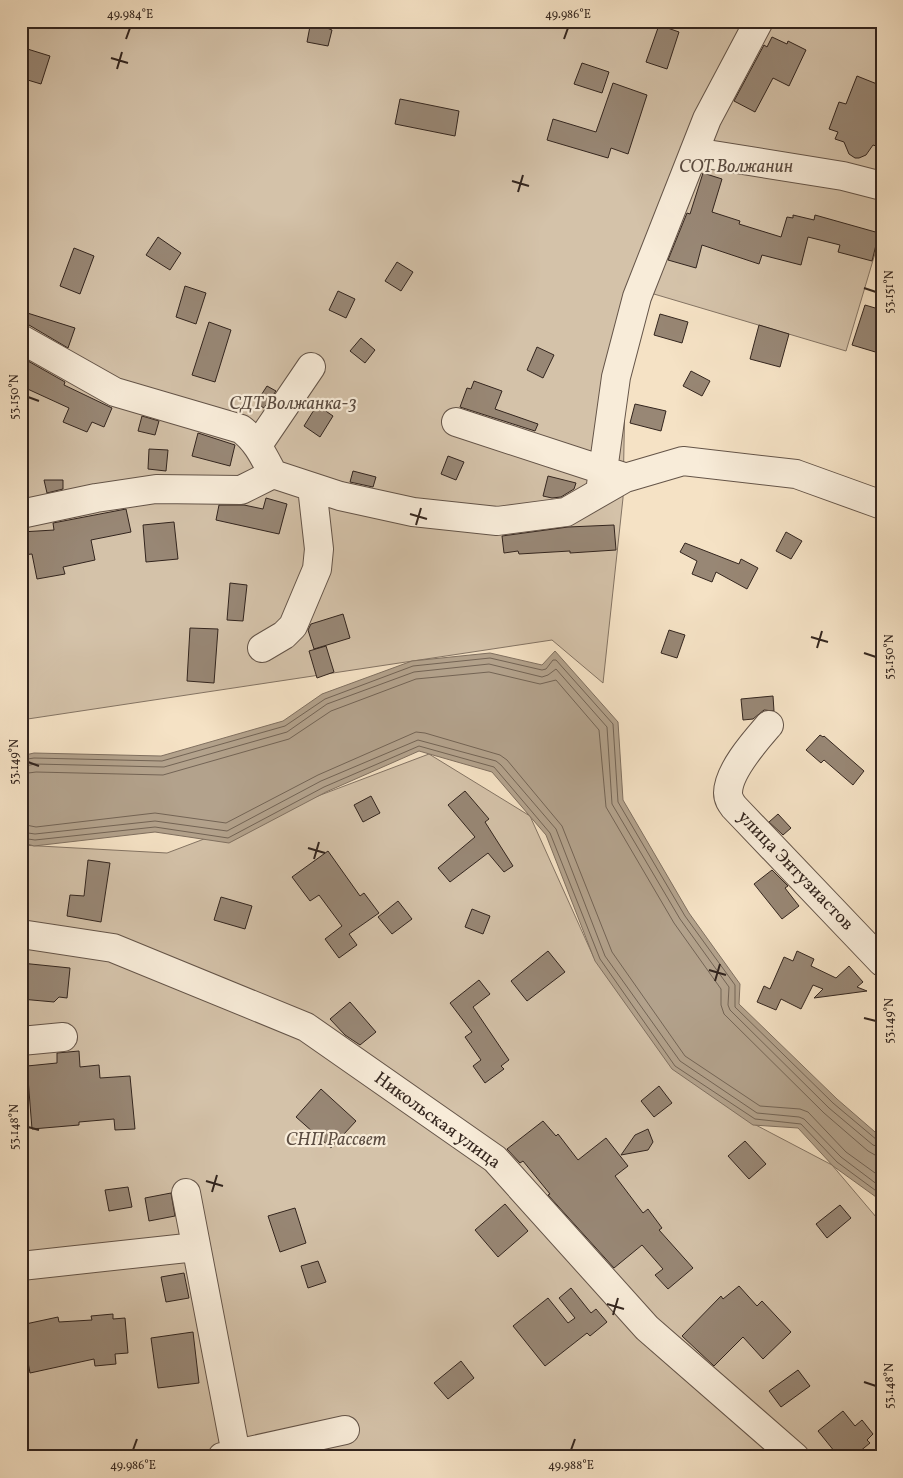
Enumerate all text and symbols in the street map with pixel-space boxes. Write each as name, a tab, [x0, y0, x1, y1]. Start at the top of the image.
text: 49.984°E	[107, 7, 153, 23]
text: 49.986°E	[545, 7, 591, 23]
park label: СОТ Волжанин	[679, 155, 793, 180]
text: 53.151°N	[882, 270, 898, 314]
text: 53.150°N	[7, 374, 23, 420]
park label: СДТ Волжанка-3	[229, 392, 357, 417]
text: 53.150°N	[882, 634, 898, 680]
text: 53.149°N	[7, 739, 23, 785]
street label: улица Энтузиастов	[731, 806, 859, 936]
text: 53.149°N	[882, 998, 898, 1044]
street label: Никольская улица	[369, 1066, 506, 1176]
text: 53.148°N	[7, 1104, 23, 1150]
park label: СНП Рассвет	[286, 1128, 386, 1153]
text: 53.148°N	[882, 1363, 898, 1409]
text: 49.986°E	[110, 1458, 156, 1474]
text: 49.988°E	[548, 1458, 594, 1474]

